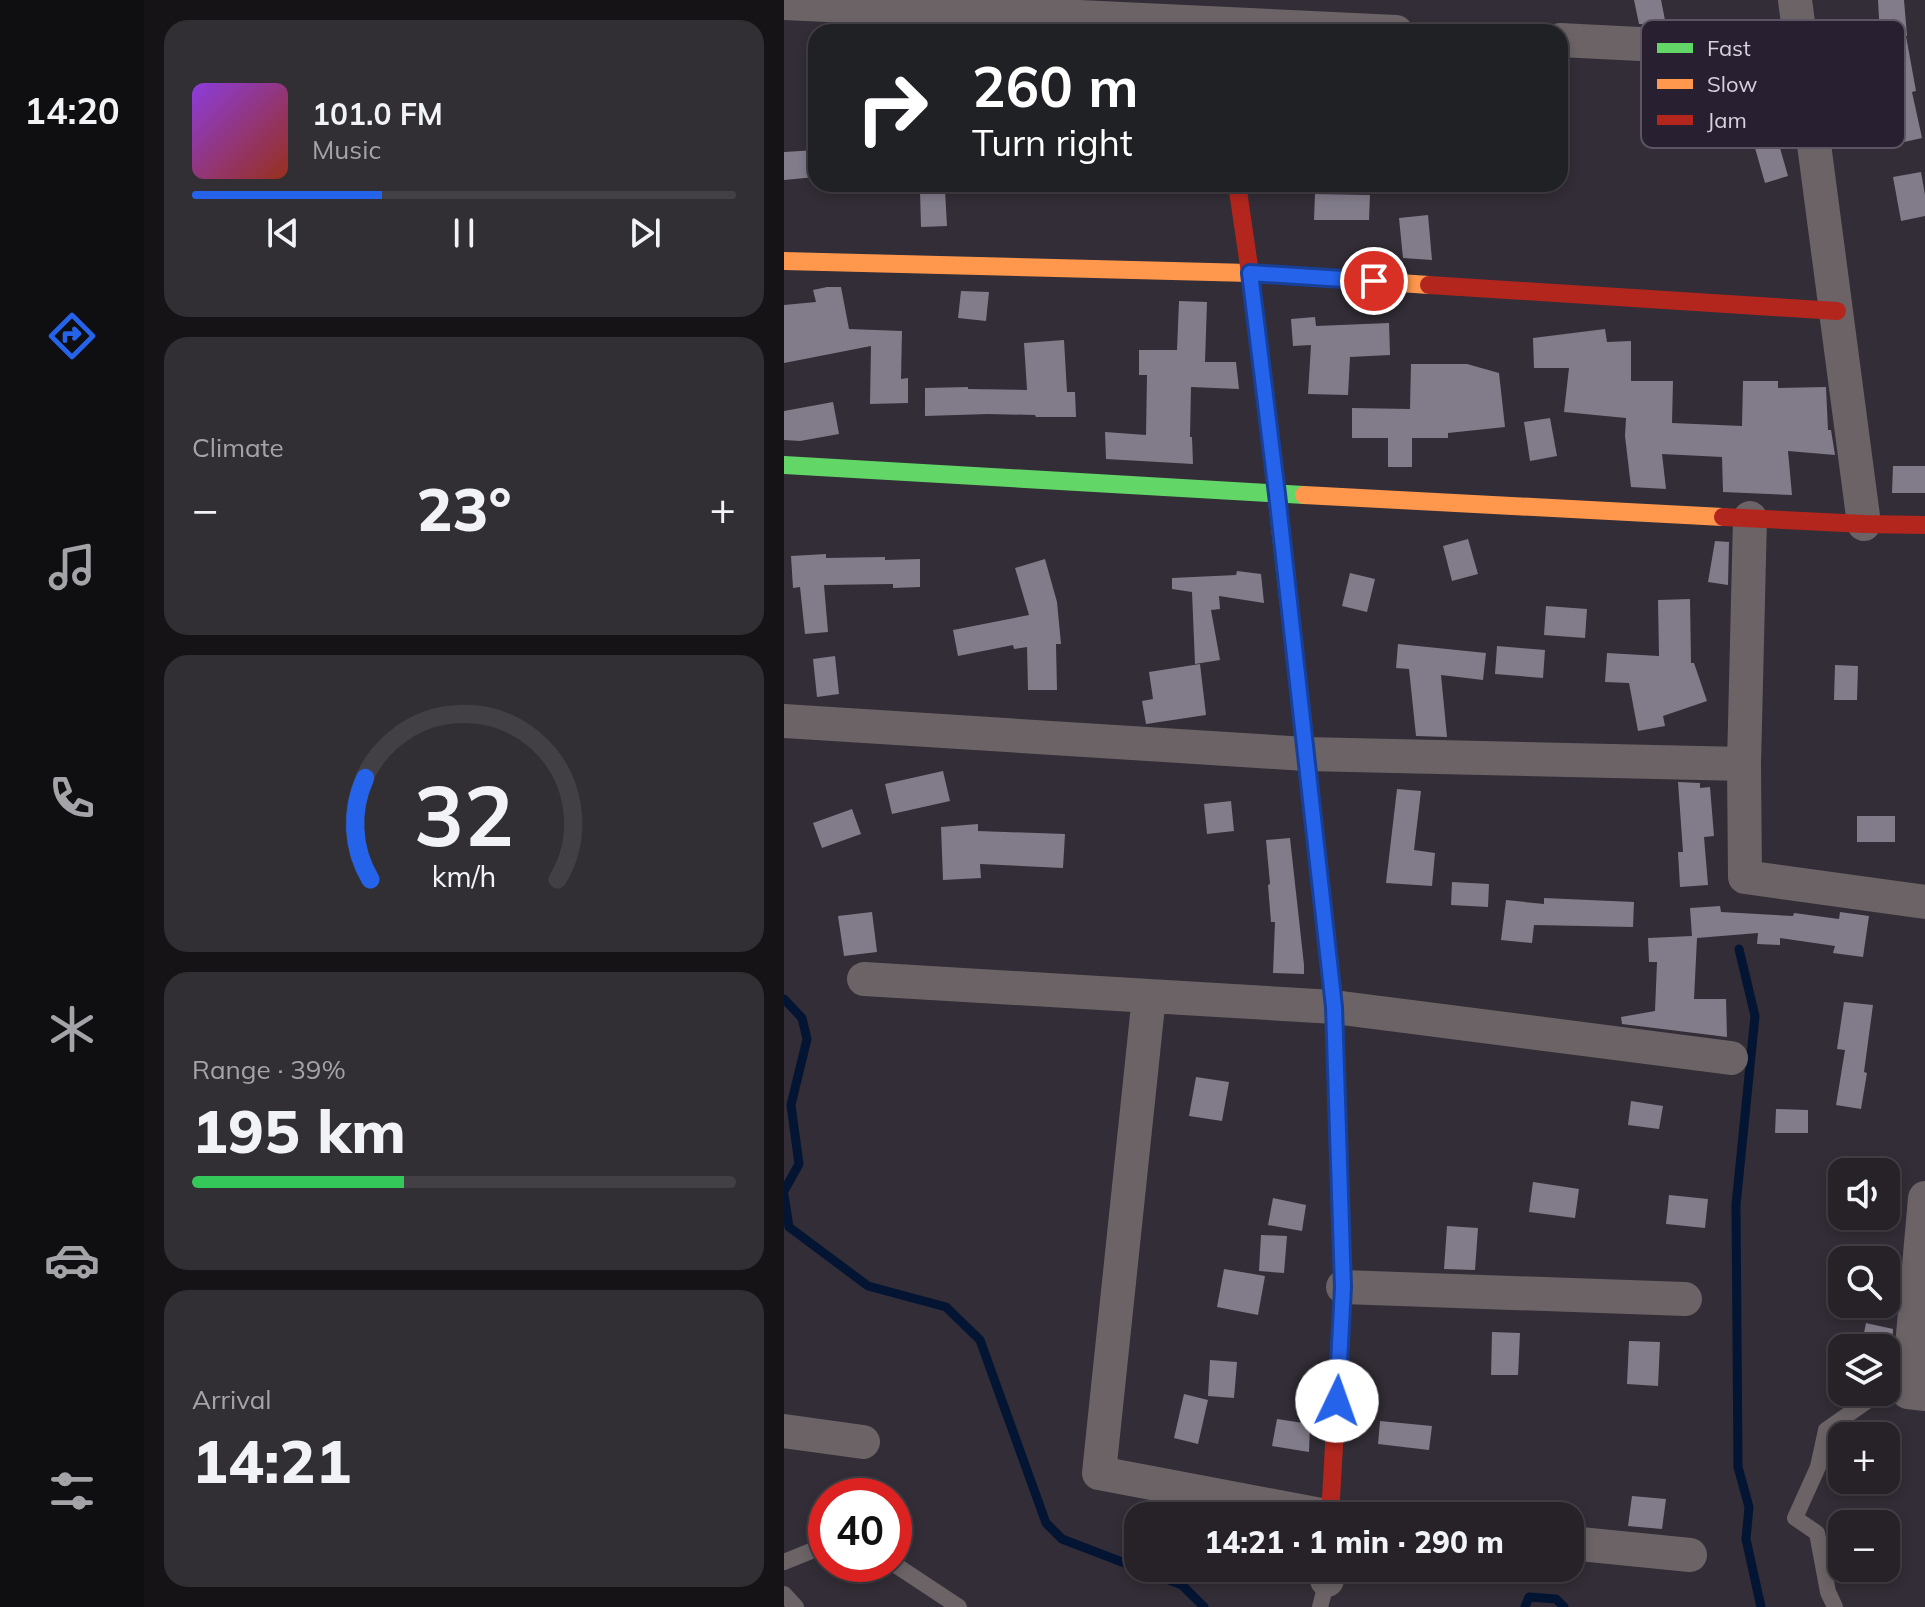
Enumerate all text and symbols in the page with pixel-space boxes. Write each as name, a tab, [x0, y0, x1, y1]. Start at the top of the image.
legend	[1641, 20, 1905, 148]
text: Fast	[1707, 34, 1751, 62]
text: 260 m	[972, 51, 1139, 121]
icon: right	[840, 56, 944, 160]
text: Slow	[1707, 70, 1757, 98]
text: 14:20	[24, 88, 120, 133]
text: 101.0 FM	[312, 95, 443, 133]
text: Jam	[1707, 106, 1747, 134]
text: Turn right	[972, 120, 1133, 165]
text: Music	[312, 133, 381, 166]
icon: previous	[261, 211, 305, 255]
icon: pause	[442, 211, 486, 255]
icon: next	[623, 211, 667, 255]
pin	[1340, 247, 1408, 315]
icon: arrive	[1352, 259, 1396, 303]
icon: directions	[44, 308, 100, 364]
text: Climate	[192, 431, 284, 464]
text: 23°	[416, 471, 512, 546]
text: −	[192, 481, 218, 536]
text: +	[710, 481, 736, 536]
icon: music	[44, 539, 100, 595]
text: 32	[414, 761, 514, 866]
icon: phone	[44, 770, 100, 826]
text: km/h	[432, 858, 496, 894]
icon: climate	[44, 1001, 100, 1057]
text: Range · 39%	[192, 1053, 346, 1086]
text: 195 km	[192, 1093, 406, 1168]
map controls	[1828, 1158, 1900, 1582]
button: sound	[1828, 1158, 1900, 1230]
icon: car	[44, 1232, 100, 1288]
button: search	[1828, 1246, 1900, 1318]
button: layers	[1828, 1334, 1900, 1406]
position arrow	[1295, 1359, 1379, 1443]
text: Arrival	[192, 1383, 272, 1416]
button: +	[1828, 1422, 1900, 1494]
text: 14:21	[192, 1423, 352, 1498]
icon: filters	[44, 1463, 100, 1519]
speed limit sign: 40	[808, 1478, 912, 1582]
button: −	[1828, 1510, 1900, 1582]
text: 14:21 · 1 min · 290 m	[1204, 1523, 1504, 1561]

